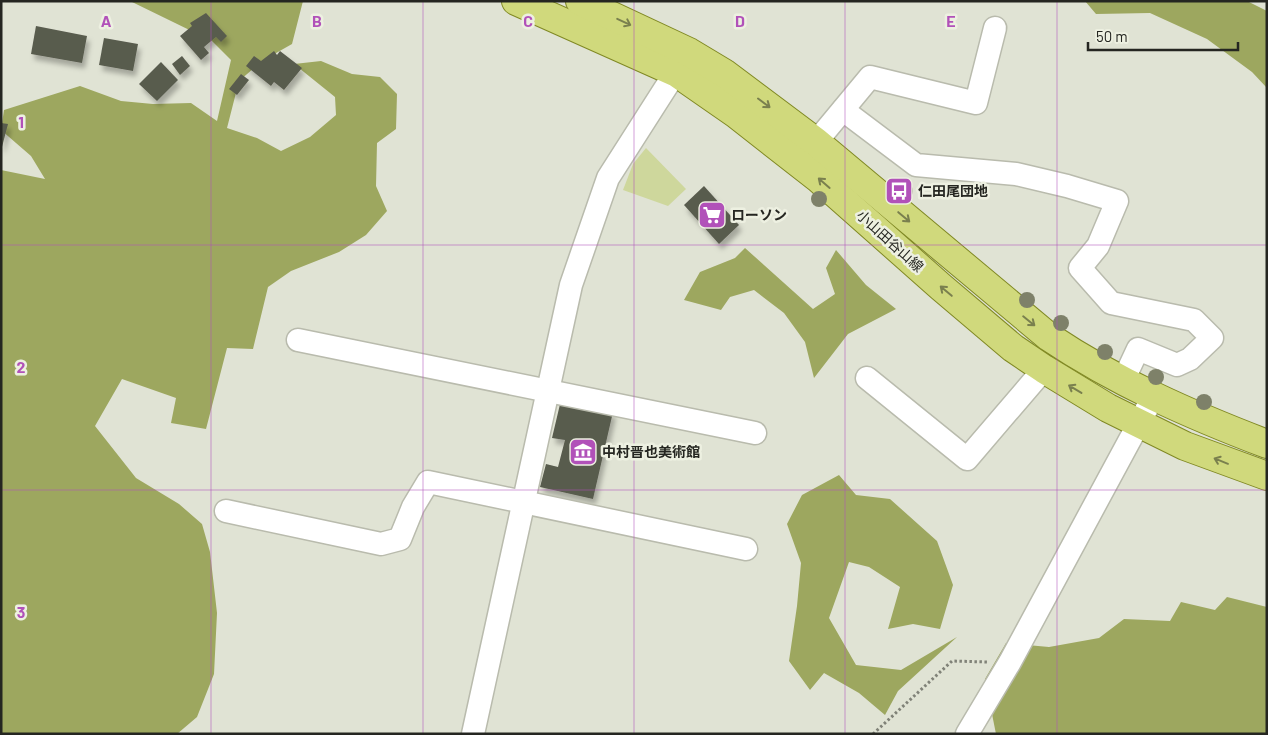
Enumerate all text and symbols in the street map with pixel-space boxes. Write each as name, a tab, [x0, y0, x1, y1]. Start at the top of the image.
text: A	[101, 11, 112, 30]
text: B	[312, 11, 322, 30]
text: C	[523, 11, 533, 30]
text: D	[735, 11, 745, 30]
text: E	[946, 11, 956, 30]
one-way arrow	[617, 17, 632, 27]
scale bar	[1088, 20, 1238, 52]
text: 50 m	[1096, 27, 1128, 45]
one-way arrow	[758, 97, 771, 108]
text: 1	[18, 112, 24, 131]
bus stop icon: 仁田尾団地	[884, 176, 914, 206]
one-way arrow	[818, 178, 831, 189]
place label: 仁田尾団地	[918, 182, 988, 199]
supermarket icon: ローソン	[697, 200, 727, 230]
place label: ローソン	[731, 206, 787, 223]
street label: 小山田谷山線	[853, 206, 927, 275]
one-way arrow	[897, 212, 910, 223]
one-way arrow	[939, 285, 952, 297]
one-way arrow	[1022, 315, 1035, 326]
text: 2	[17, 357, 26, 376]
one-way arrow	[1069, 383, 1083, 393]
museum icon: 中村晋也美術館	[568, 437, 598, 467]
place label: 中村晋也美術館	[602, 443, 700, 460]
one-way arrow	[1214, 455, 1229, 465]
text: 3	[17, 602, 25, 621]

